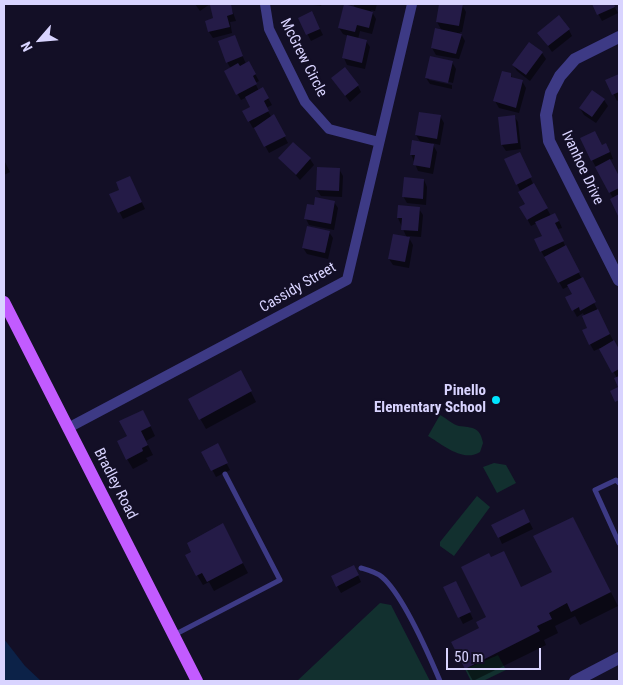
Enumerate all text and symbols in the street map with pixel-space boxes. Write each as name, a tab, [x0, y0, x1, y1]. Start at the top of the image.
north arrow	[15, 15, 65, 65]
street label: McGrew Circle	[276, 16, 330, 100]
text: N	[18, 39, 36, 54]
street label: Ivanhoe Drive	[557, 128, 607, 208]
street label: Cassidy Street	[257, 259, 339, 317]
place label: Pinello Elementary School	[374, 382, 486, 417]
marker: Pinello Elementary School	[490, 394, 502, 406]
street label: Bradley Road	[89, 445, 141, 523]
scale bar	[448, 638, 543, 670]
text: 50 m	[454, 648, 484, 666]

